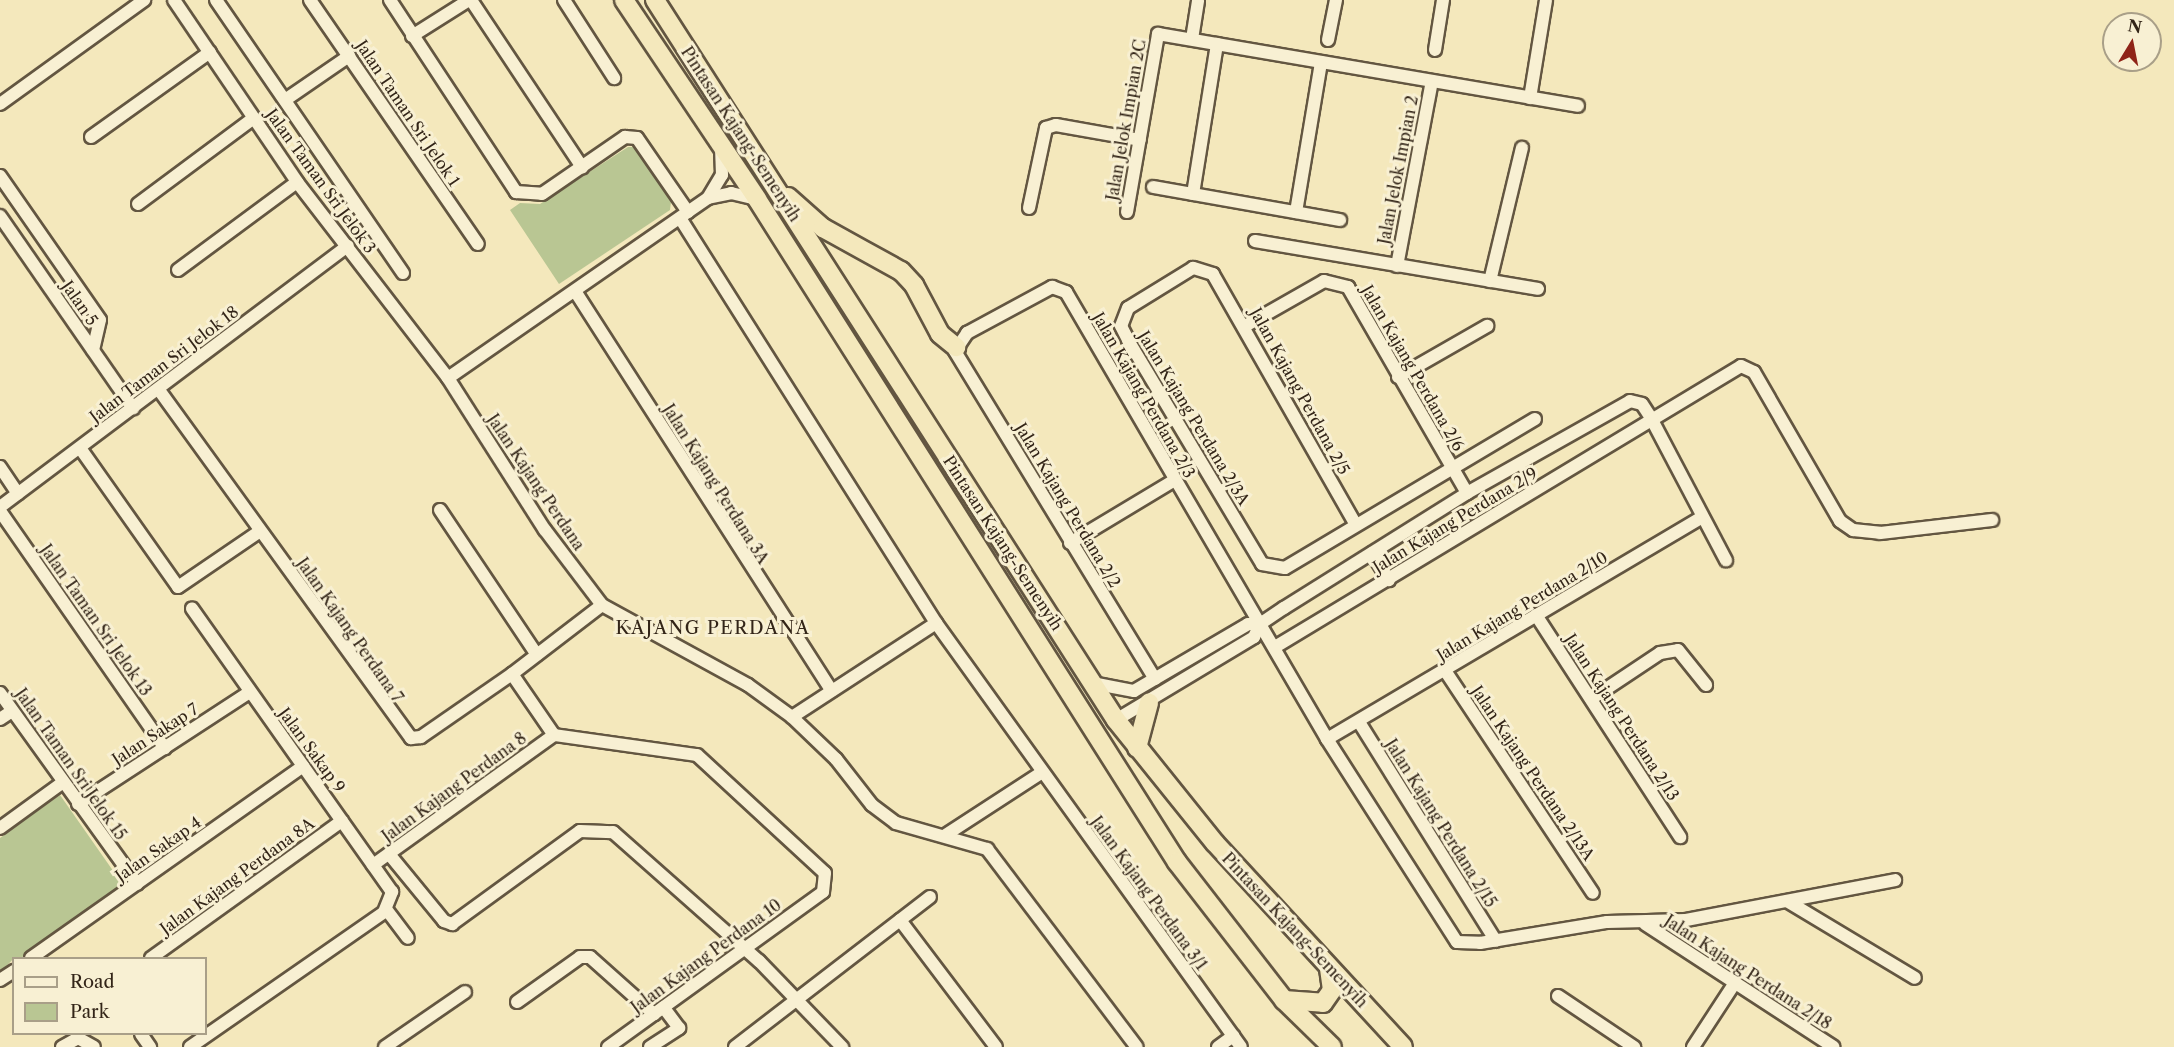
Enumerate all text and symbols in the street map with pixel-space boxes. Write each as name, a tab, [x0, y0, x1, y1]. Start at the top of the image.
north arrow	[2102, 12, 2162, 72]
text: N	[2126, 15, 2143, 37]
street label: Jalan Taman Sri Jelok 1	[352, 36, 464, 190]
street label: Jalan Jelok Impian 2C	[1102, 38, 1150, 202]
street label: Pintasan Kajang-Semenyih	[677, 43, 805, 225]
street label: Jalan Jelok Impian 2	[1374, 94, 1422, 246]
street label: Jalan Taman Sri Jelok 3	[262, 105, 380, 257]
street label: Jalan 5	[58, 277, 102, 329]
street label: Jalan Kajang Perdana 2/6	[1358, 282, 1468, 454]
street label: Jalan Taman Sri Jelok 18	[86, 302, 242, 426]
street label: Jalan Kajang Perdana 2/5	[1246, 304, 1354, 478]
street label: Jalan Kajang Perdana 2/3	[1089, 309, 1199, 481]
street label: Jalan Kajang Perdana 2/3A	[1134, 327, 1254, 509]
street label: Jalan Kajang Perdana 3A	[659, 400, 773, 568]
street label: Jalan Kajang Perdana	[483, 410, 589, 554]
street label: Jalan Kajang Perdana 2/2	[1011, 419, 1125, 591]
street label: Pintasan Kajang-Semenyih	[939, 452, 1067, 634]
street label: Jalan Kajang Perdana 2/9	[1369, 463, 1541, 577]
street label: Jalan Taman Sri Jelok 13	[36, 540, 156, 700]
street label: Jalan Kajang Perdana 2/10	[1433, 547, 1611, 665]
street label: Jalan Kajang Perdana 7	[293, 554, 407, 706]
district label: KAJANG PERDANA	[616, 617, 810, 639]
street label: Jalan Kajang Perdana 2/13	[1561, 630, 1683, 804]
street label: Jalan Kajang Perdana 2/13A	[1467, 682, 1599, 864]
street label: Jalan Taman Sri Jelok 15	[11, 684, 131, 844]
street label: Jalan Sakap 7	[108, 699, 202, 769]
street label: Jalan Sakap 9	[275, 704, 349, 796]
street label: Jalan Kajang Perdana 8	[378, 728, 530, 846]
street label: Jalan Kajang Perdana 2/15	[1381, 735, 1501, 911]
street label: Jalan Sakap 4	[112, 812, 204, 886]
street label: Jalan Kajang Perdana 3/1	[1087, 812, 1211, 974]
street label: Jalan Kajang Perdana 8A	[156, 814, 318, 938]
street label: Pintasan Kajang-Semenyih	[1218, 849, 1372, 1011]
street label: Jalan Kajang Perdana 10	[627, 895, 785, 1017]
street label: Jalan Kajang Perdana 2/18	[1661, 911, 1835, 1033]
legend	[12, 957, 207, 1035]
text: Road	[70, 971, 115, 993]
text: Park	[70, 1001, 109, 1023]

